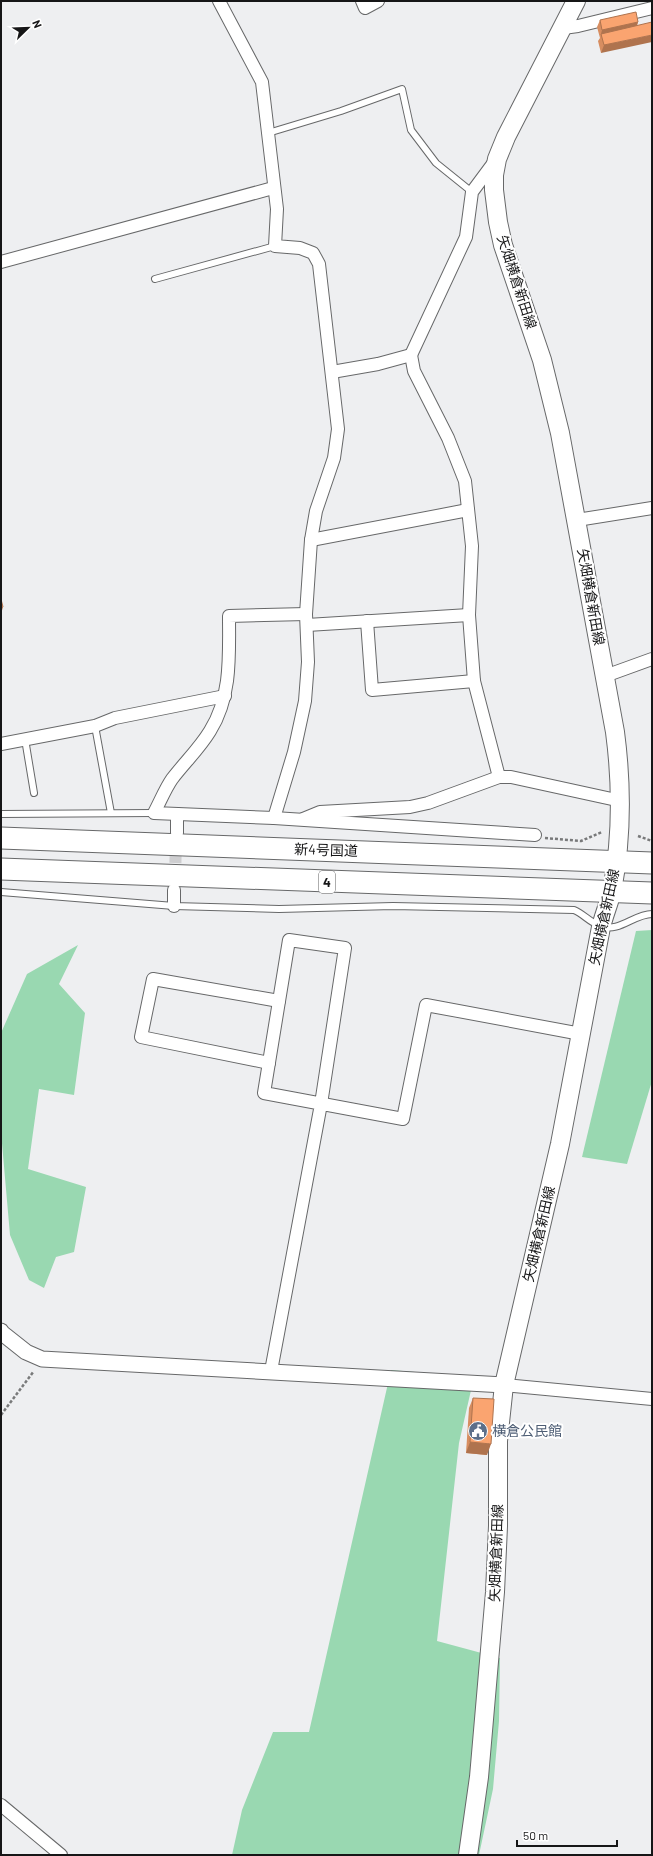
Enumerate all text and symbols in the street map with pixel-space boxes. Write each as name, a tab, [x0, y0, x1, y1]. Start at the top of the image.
north arrow	[8, 8, 48, 48]
text: N	[30, 18, 45, 30]
street label: 矢畑横倉新田線	[494, 233, 541, 331]
street label: 矢畑横倉新田線	[575, 547, 608, 647]
street label: 新4号国道	[294, 840, 358, 859]
street label: 矢畑横倉新田線	[585, 867, 622, 967]
road number: 4	[319, 871, 335, 893]
street label: 矢畑横倉新田線	[519, 1184, 558, 1284]
public building icon: 横倉公民館	[467, 1420, 489, 1442]
place label: 横倉公民館	[492, 1422, 562, 1439]
street label: 矢畑横倉新田線	[485, 1504, 506, 1602]
scale bar	[517, 1822, 617, 1848]
text: 50 m	[523, 1828, 548, 1842]

